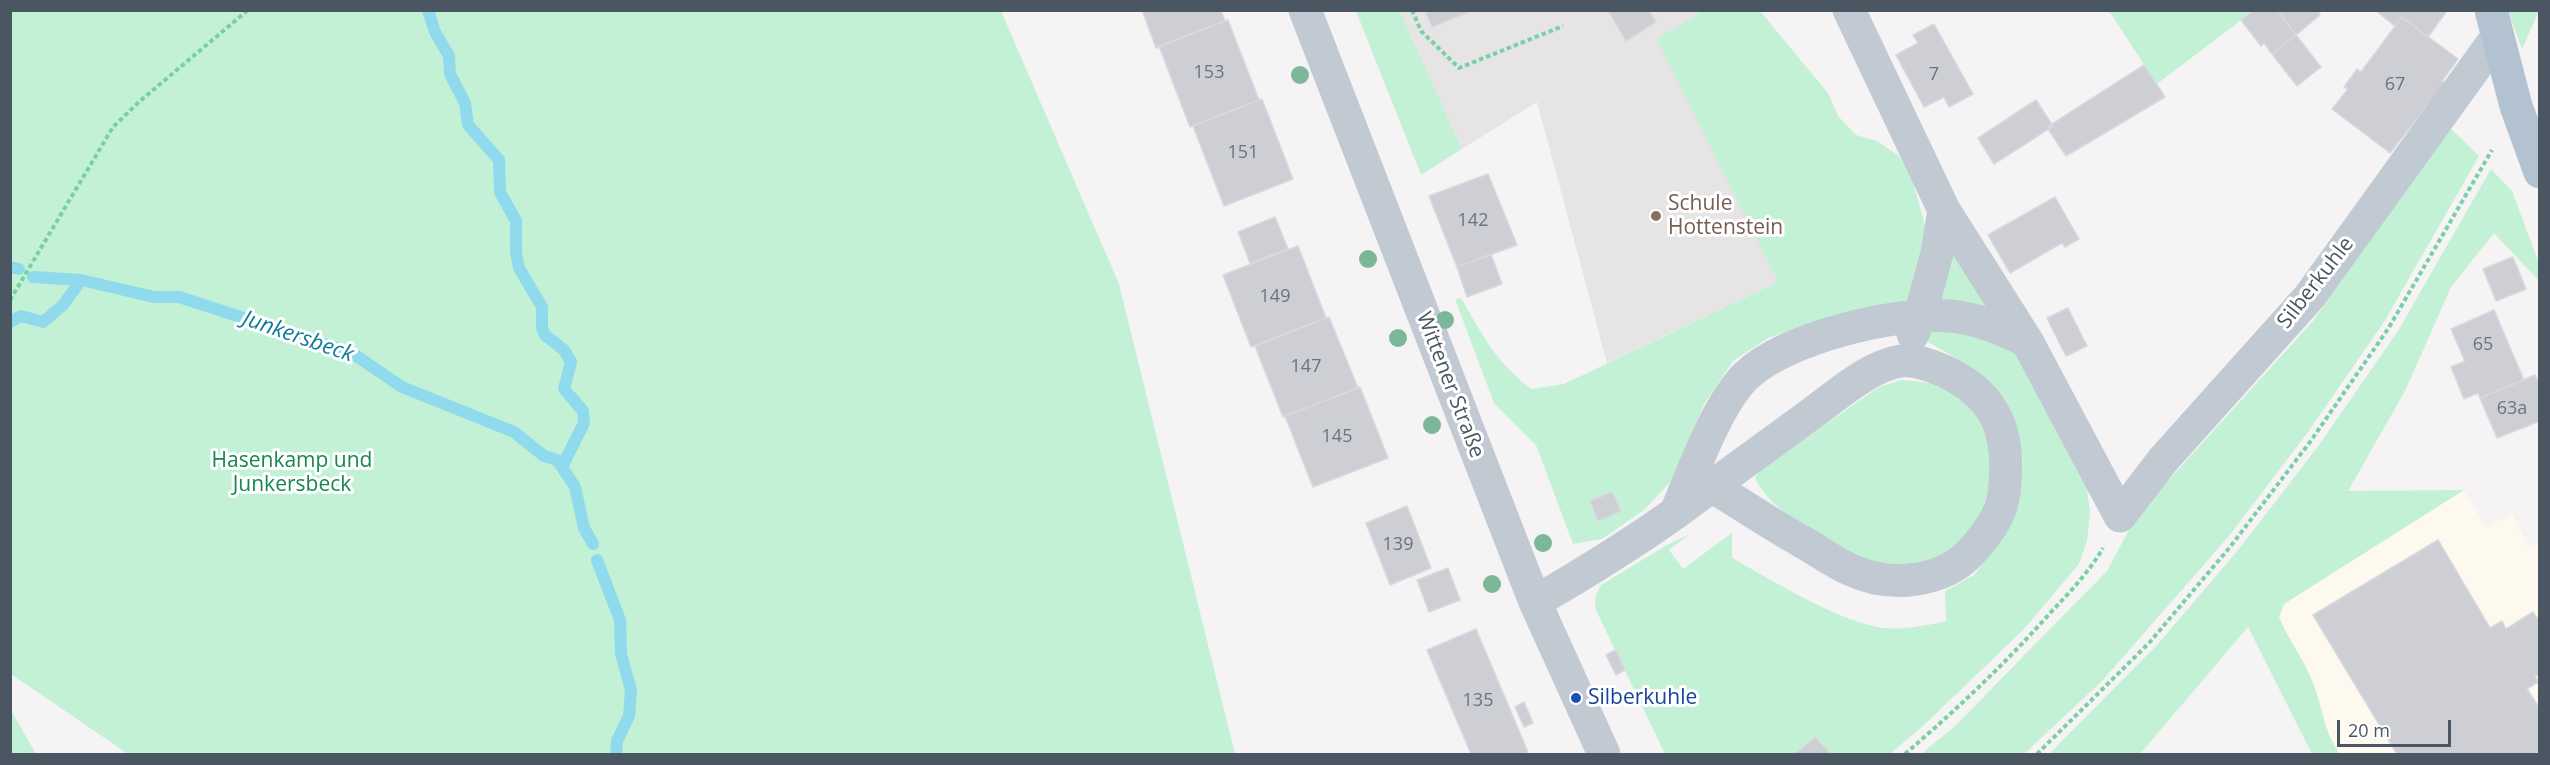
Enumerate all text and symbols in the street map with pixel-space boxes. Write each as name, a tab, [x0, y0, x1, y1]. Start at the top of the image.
house number: 153	[1194, 62, 1224, 84]
house number: 7	[1929, 64, 1939, 86]
house number: 67	[2385, 74, 2405, 96]
house number: 151	[1228, 142, 1258, 164]
place label: Schule Hottenstein	[1668, 191, 1783, 241]
marker: Schule Hottenstein	[1649, 209, 1663, 223]
house number: 142	[1458, 210, 1488, 232]
street label: Silberkuhle	[2272, 232, 2360, 334]
house number: 149	[1260, 286, 1290, 308]
water label: Junkersbeck	[239, 306, 357, 368]
street label: Wittener Straße	[1411, 308, 1489, 462]
house number: 65	[2473, 334, 2493, 356]
house number: 147	[1291, 356, 1321, 378]
house number: 63a	[2497, 398, 2527, 420]
house number: 145	[1322, 426, 1352, 448]
park label: Hasenkamp und Junkersbeck	[212, 448, 372, 498]
house number: 139	[1383, 534, 1413, 556]
place label: Silberkuhle	[1588, 685, 1697, 711]
house number: 135	[1463, 690, 1493, 712]
marker: Silberkuhle	[1569, 691, 1583, 705]
scale bar	[2340, 708, 2454, 746]
text: 20 m	[2348, 718, 2390, 742]

